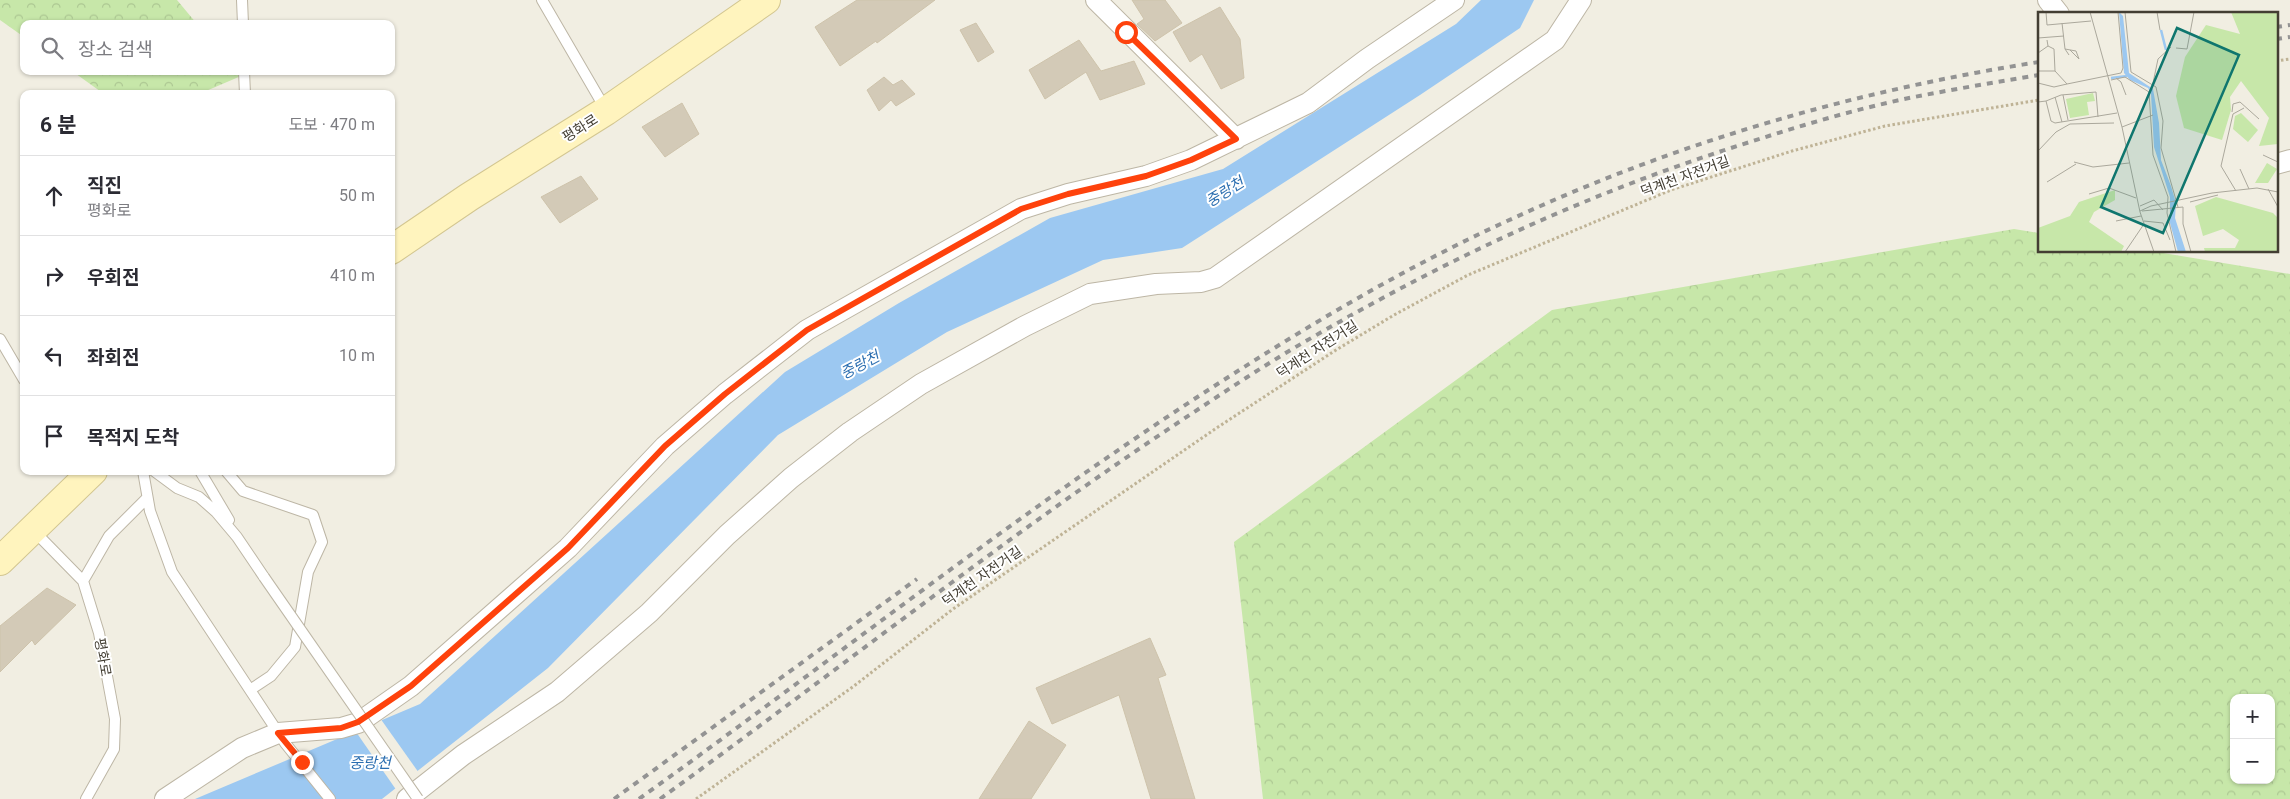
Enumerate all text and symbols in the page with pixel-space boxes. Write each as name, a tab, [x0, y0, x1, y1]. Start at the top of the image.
inset map	[2038, 12, 2278, 252]
search box	[20, 20, 395, 75]
route start	[1115, 21, 1138, 44]
icon: search	[38, 34, 66, 62]
text: 장소 검색	[78, 38, 153, 61]
street label: 평화로	[559, 111, 601, 145]
text: 6 분	[40, 113, 77, 137]
text: 도보 · 470 m	[288, 115, 375, 134]
street label: 덕계천 자전거길	[1638, 152, 1732, 200]
water label: 중랑천	[1203, 172, 1249, 211]
text: 직진	[87, 174, 122, 197]
icon: ahead	[40, 182, 68, 210]
text: 50 m	[339, 186, 375, 205]
text: 평화로	[87, 201, 131, 220]
icon: right	[40, 262, 68, 290]
text: 우회전	[87, 266, 139, 289]
text: 410 m	[330, 266, 375, 285]
street label: 덕계천 자전거길	[1273, 317, 1361, 381]
icon: left	[40, 342, 68, 370]
text: 좌회전	[87, 346, 139, 369]
text: 10 m	[339, 346, 375, 365]
water label: 중랑천	[837, 346, 884, 383]
icon: arrive	[40, 422, 68, 450]
text: 목적지 도착	[87, 426, 179, 449]
street label: 덕계천 자전거길	[939, 543, 1025, 609]
street label: 평화로	[92, 637, 114, 678]
map controls	[2230, 694, 2275, 784]
button: +	[2230, 694, 2275, 739]
button: −	[2230, 739, 2275, 784]
route end	[291, 751, 314, 774]
water label: 중랑천	[349, 754, 393, 772]

